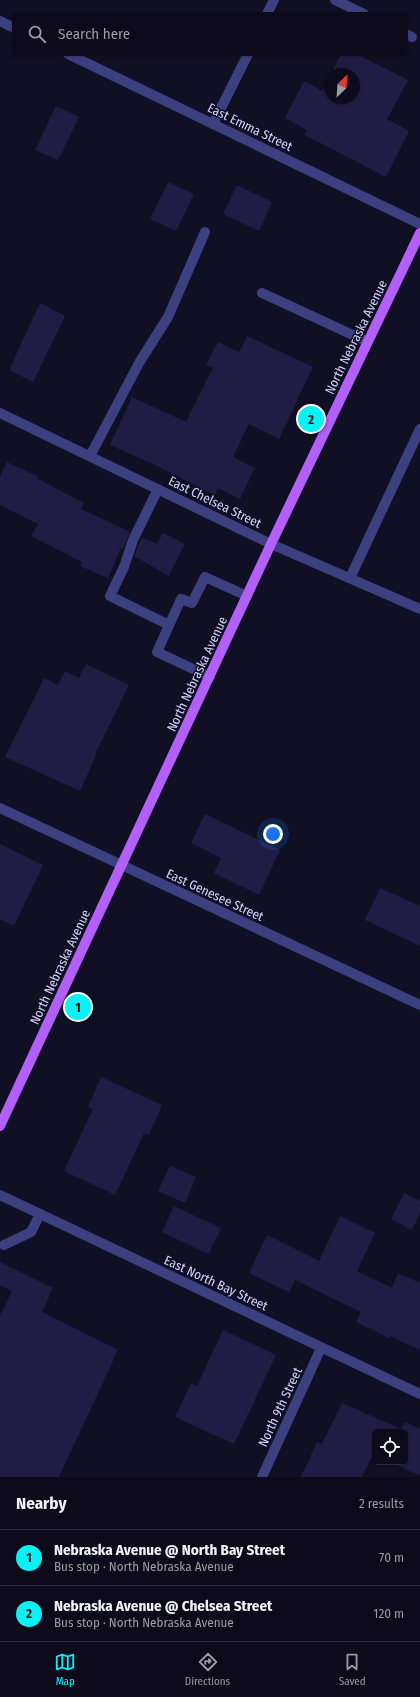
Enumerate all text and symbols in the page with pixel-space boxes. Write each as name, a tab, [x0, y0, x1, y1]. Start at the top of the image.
search box	[12, 12, 408, 56]
icon: search	[26, 23, 48, 45]
text: Search here	[58, 25, 130, 43]
north arrow	[324, 68, 360, 104]
street label: East Emma Street	[205, 100, 295, 154]
street label: North Nebraska Avenue	[322, 278, 390, 396]
pin: 2	[298, 404, 324, 434]
street label: East Chelsea Street	[166, 473, 265, 531]
street label: North Nebraska Avenue	[164, 614, 230, 734]
your location	[263, 824, 283, 844]
street label: East Genesee Street	[164, 866, 267, 924]
street label: North Nebraska Avenue	[27, 907, 93, 1027]
pin: 1	[65, 992, 91, 1022]
street label: East North Bay Street	[162, 1252, 271, 1314]
street label: North 9th Street	[255, 1364, 305, 1449]
map controls	[372, 1429, 408, 1465]
button: locate	[372, 1429, 408, 1465]
text: Nearby	[16, 1493, 67, 1514]
text: 2 results	[359, 1496, 404, 1511]
text: Nebraska Avenue @ North Bay Street	[54, 1541, 285, 1559]
text: 1	[26, 1550, 32, 1565]
text: 70 m	[379, 1550, 404, 1565]
text: Bus stop · North Nebraska Avenue	[54, 1559, 234, 1574]
text: Nebraska Avenue @ Chelsea Street	[54, 1597, 272, 1615]
text: 2	[26, 1606, 32, 1621]
text: 120 m	[373, 1606, 404, 1621]
text: Bus stop · North Nebraska Avenue	[54, 1615, 234, 1630]
tab: Map	[54, 1651, 76, 1688]
tab: Directions	[185, 1651, 230, 1688]
tab: Saved	[339, 1651, 366, 1688]

